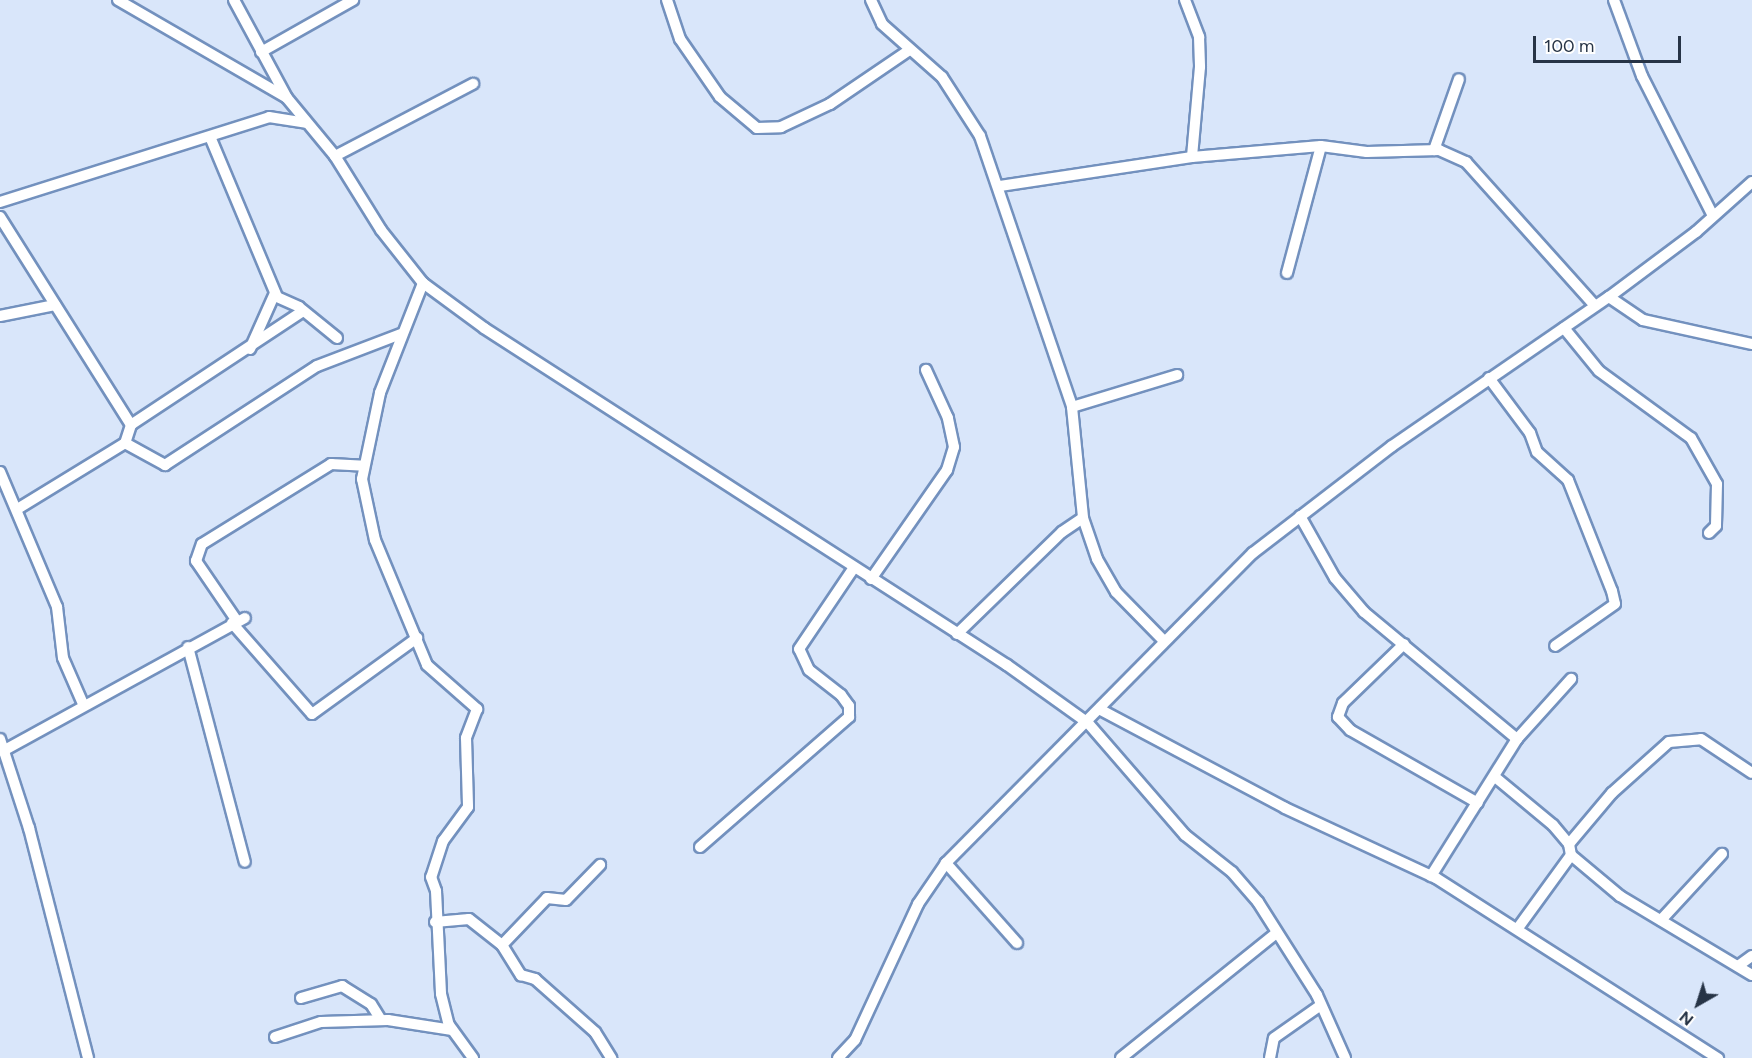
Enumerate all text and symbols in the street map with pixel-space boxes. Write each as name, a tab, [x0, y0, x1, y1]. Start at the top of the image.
scale bar	[1536, 24, 1684, 62]
text: 100 m	[1544, 35, 1594, 57]
north arrow	[1668, 974, 1728, 1034]
text: N	[1676, 1007, 1697, 1030]

